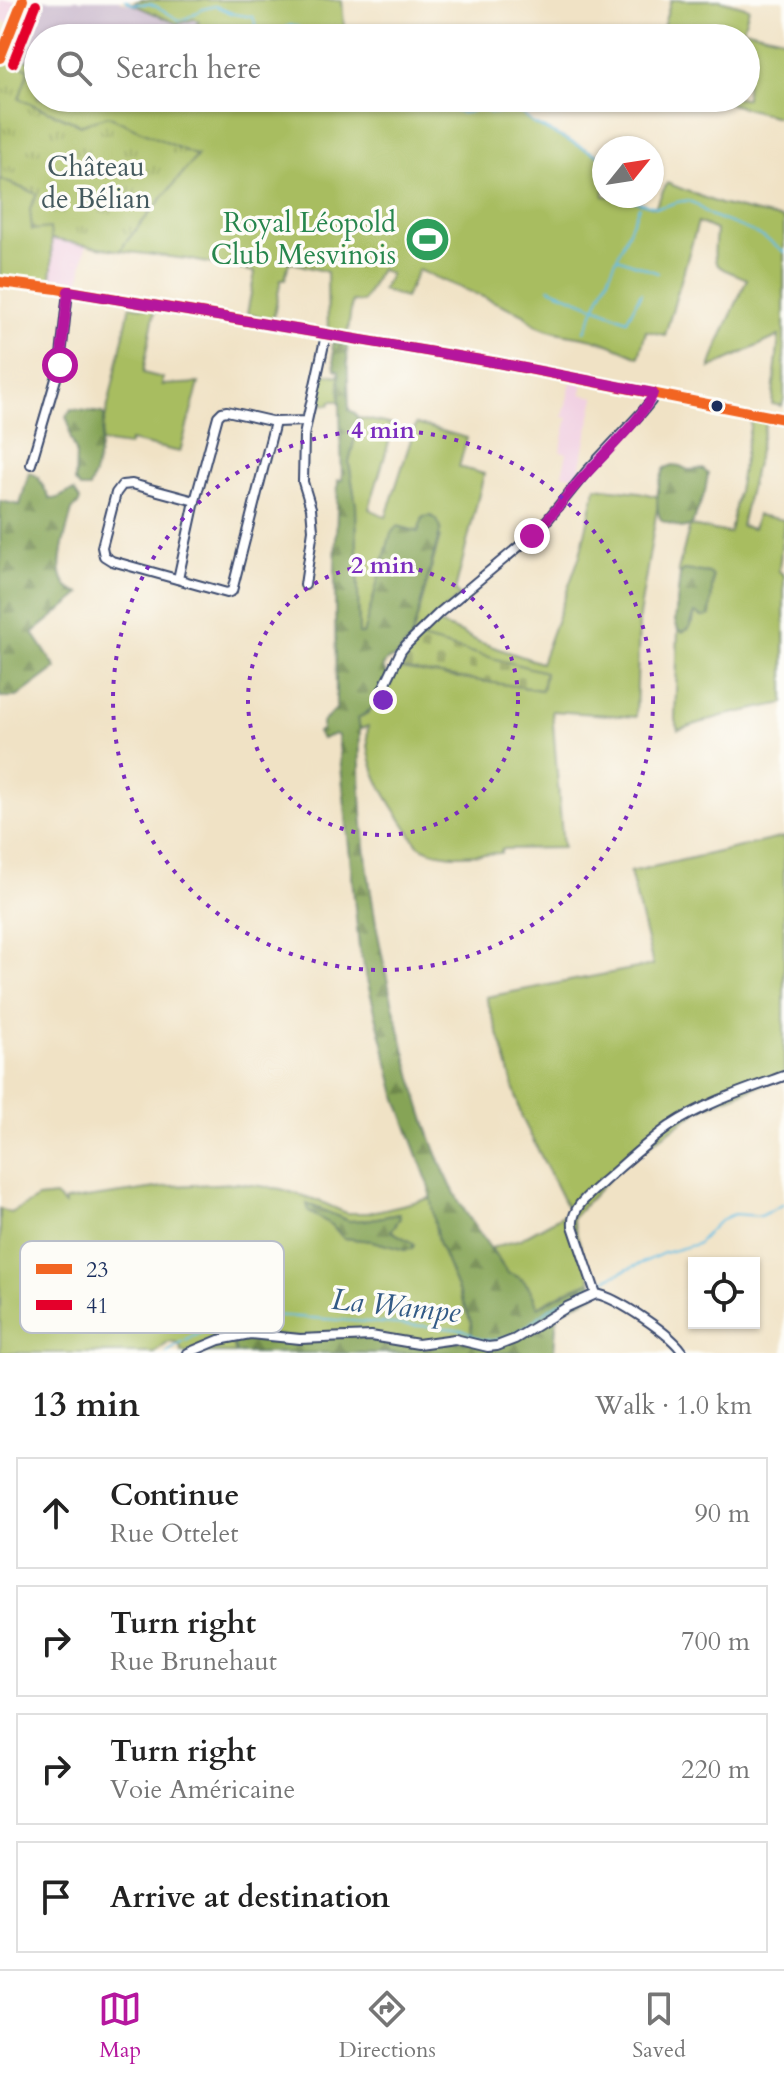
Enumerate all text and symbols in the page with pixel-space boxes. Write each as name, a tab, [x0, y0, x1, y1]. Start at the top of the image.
search box	[24, 24, 760, 112]
icon: search	[52, 46, 96, 90]
text: Search here	[116, 48, 261, 89]
north arrow	[592, 136, 664, 208]
park label: Château de Bélian	[41, 148, 151, 218]
place label: Royal Léopold Club Mesvinois	[211, 204, 396, 274]
sports icon: Royal Léopold Club Mesvinois	[403, 215, 451, 263]
route start	[42, 347, 78, 383]
unlabelled marker	[709, 398, 725, 414]
text: 4 min	[351, 414, 416, 447]
route end	[514, 518, 550, 554]
text: 2 min	[351, 549, 416, 582]
centre of rings	[369, 686, 397, 714]
legend	[20, 1241, 284, 1333]
text: 23	[86, 1255, 109, 1285]
map controls	[688, 1257, 760, 1329]
button: locate	[688, 1257, 760, 1329]
water label: La Wampe	[330, 1279, 463, 1333]
text: 41	[86, 1291, 109, 1321]
text: 13 min	[32, 1382, 140, 1428]
text: Walk · 1.0 km	[595, 1388, 752, 1423]
text: Continue	[110, 1475, 239, 1516]
icon: ahead	[34, 1491, 78, 1535]
text: 90 m	[694, 1496, 750, 1531]
text: Rue Ottelet	[110, 1516, 238, 1551]
text: Turn right	[110, 1603, 256, 1644]
icon: right	[34, 1619, 78, 1663]
text: 700 m	[681, 1624, 750, 1659]
text: Rue Brunehaut	[110, 1644, 277, 1679]
text: Turn right	[110, 1731, 256, 1772]
icon: right	[34, 1747, 78, 1791]
text: 220 m	[681, 1752, 750, 1787]
text: Voie Américaine	[110, 1772, 295, 1807]
icon: arrive	[34, 1875, 78, 1919]
text: Arrive at destination	[110, 1877, 390, 1918]
tab: Map	[98, 1987, 142, 2065]
tab: Directions	[339, 1987, 436, 2065]
tab: Saved	[632, 1987, 686, 2065]

